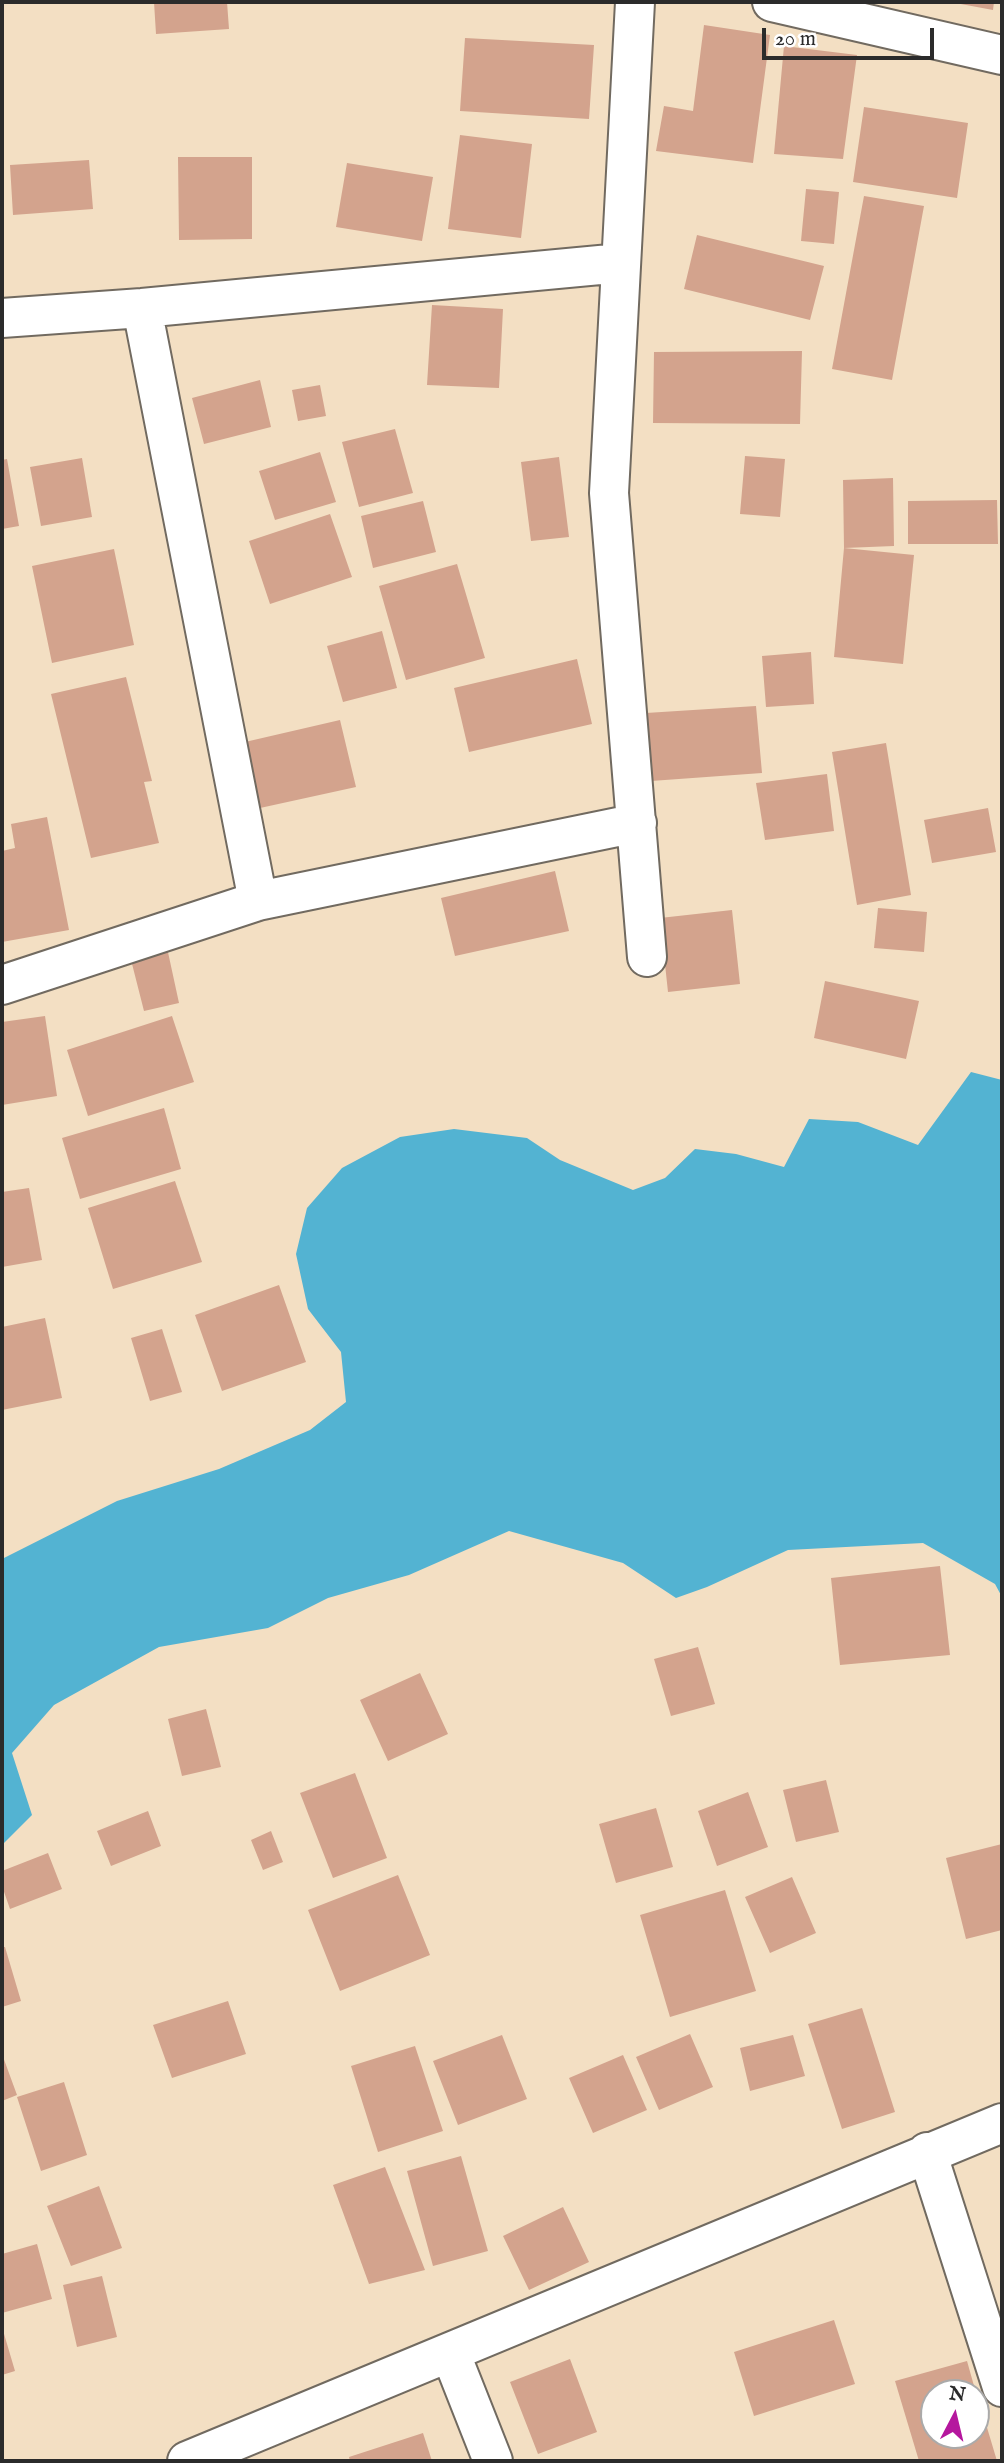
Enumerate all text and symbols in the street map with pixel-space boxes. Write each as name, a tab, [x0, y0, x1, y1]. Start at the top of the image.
scale bar	[766, 14, 937, 58]
text: 20 m	[775, 26, 816, 53]
north arrow	[920, 2379, 990, 2449]
text: N	[948, 2382, 967, 2408]

